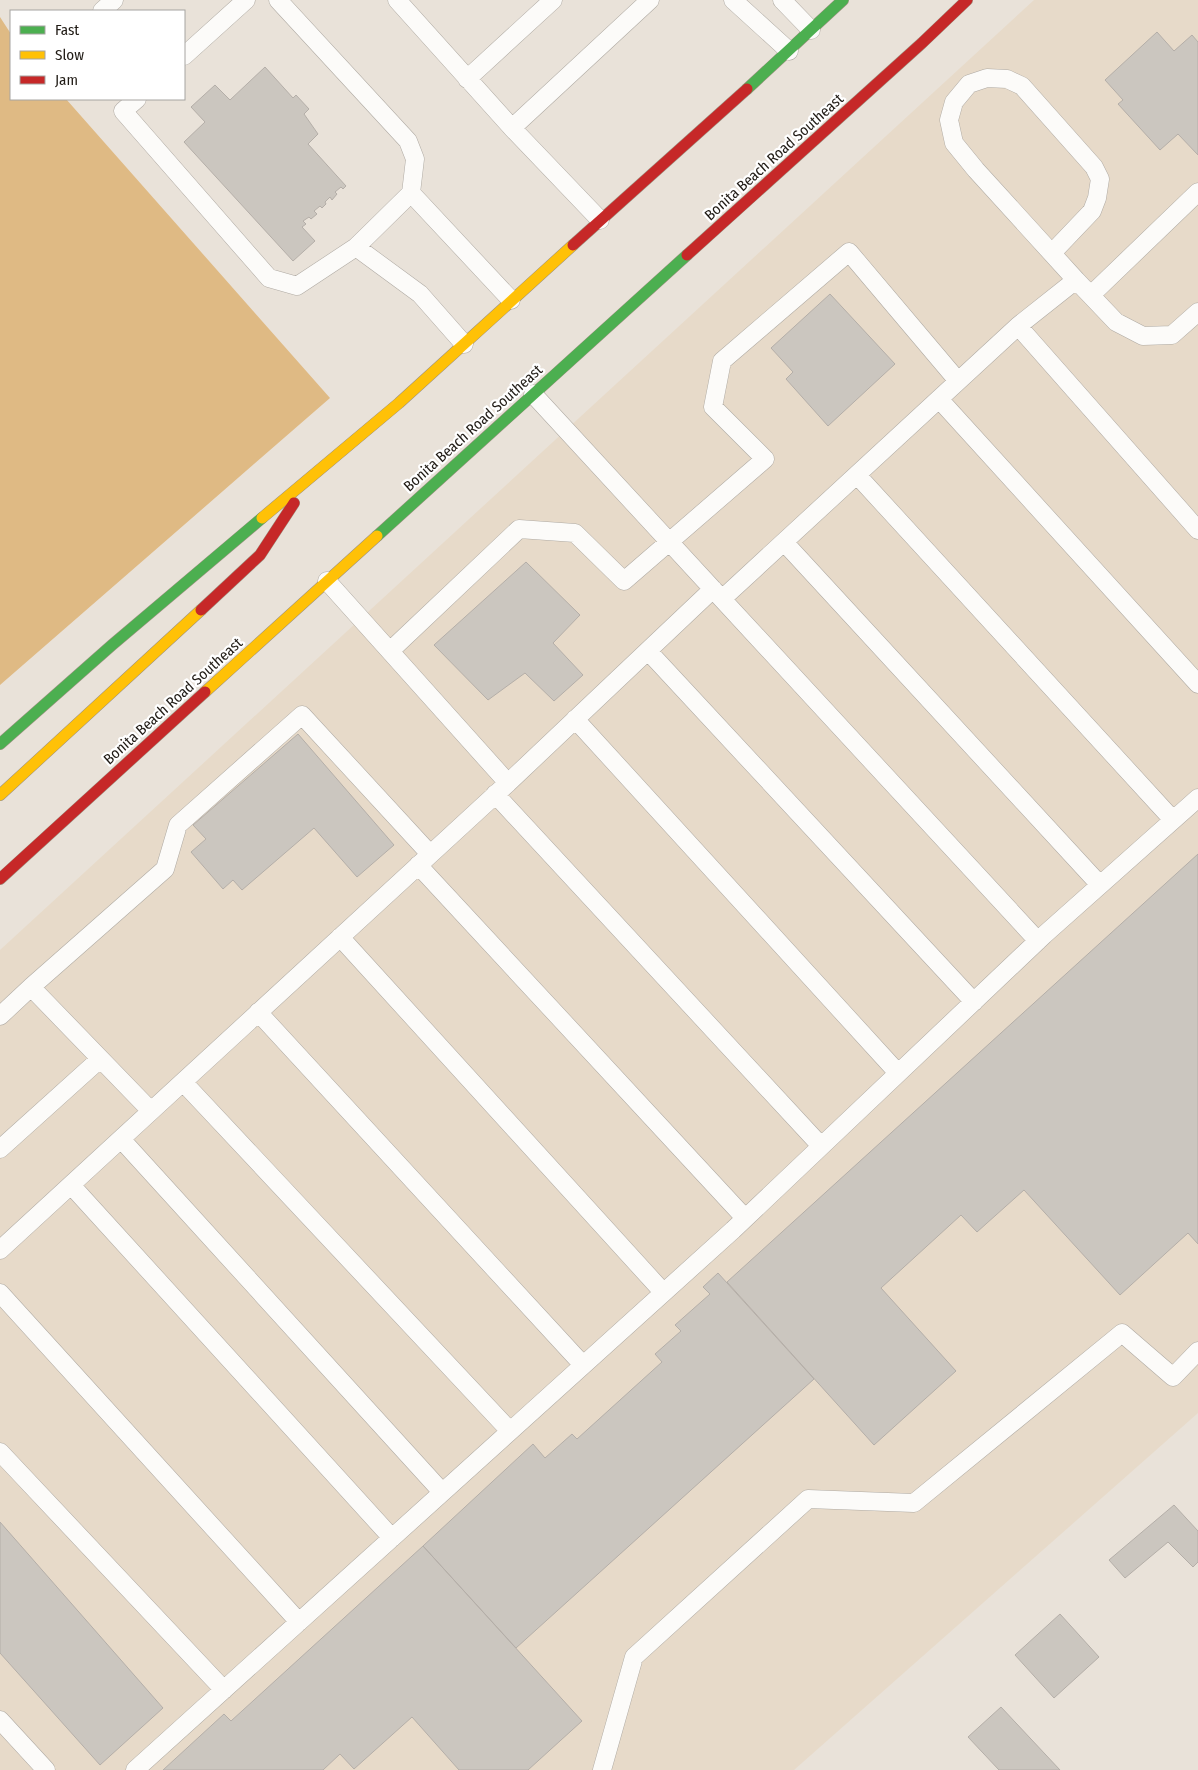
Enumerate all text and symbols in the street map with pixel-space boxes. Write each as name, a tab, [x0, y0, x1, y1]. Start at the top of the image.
legend	[10, 10, 185, 100]
text: Fast	[55, 21, 79, 39]
text: Slow	[55, 46, 84, 64]
text: Jam	[55, 71, 78, 89]
street label: Bonita Beach Road Southeast	[701, 90, 847, 224]
street label: Bonita Beach Road Southeast	[400, 361, 546, 495]
street label: Bonita Beach Road Southeast	[100, 634, 246, 768]

